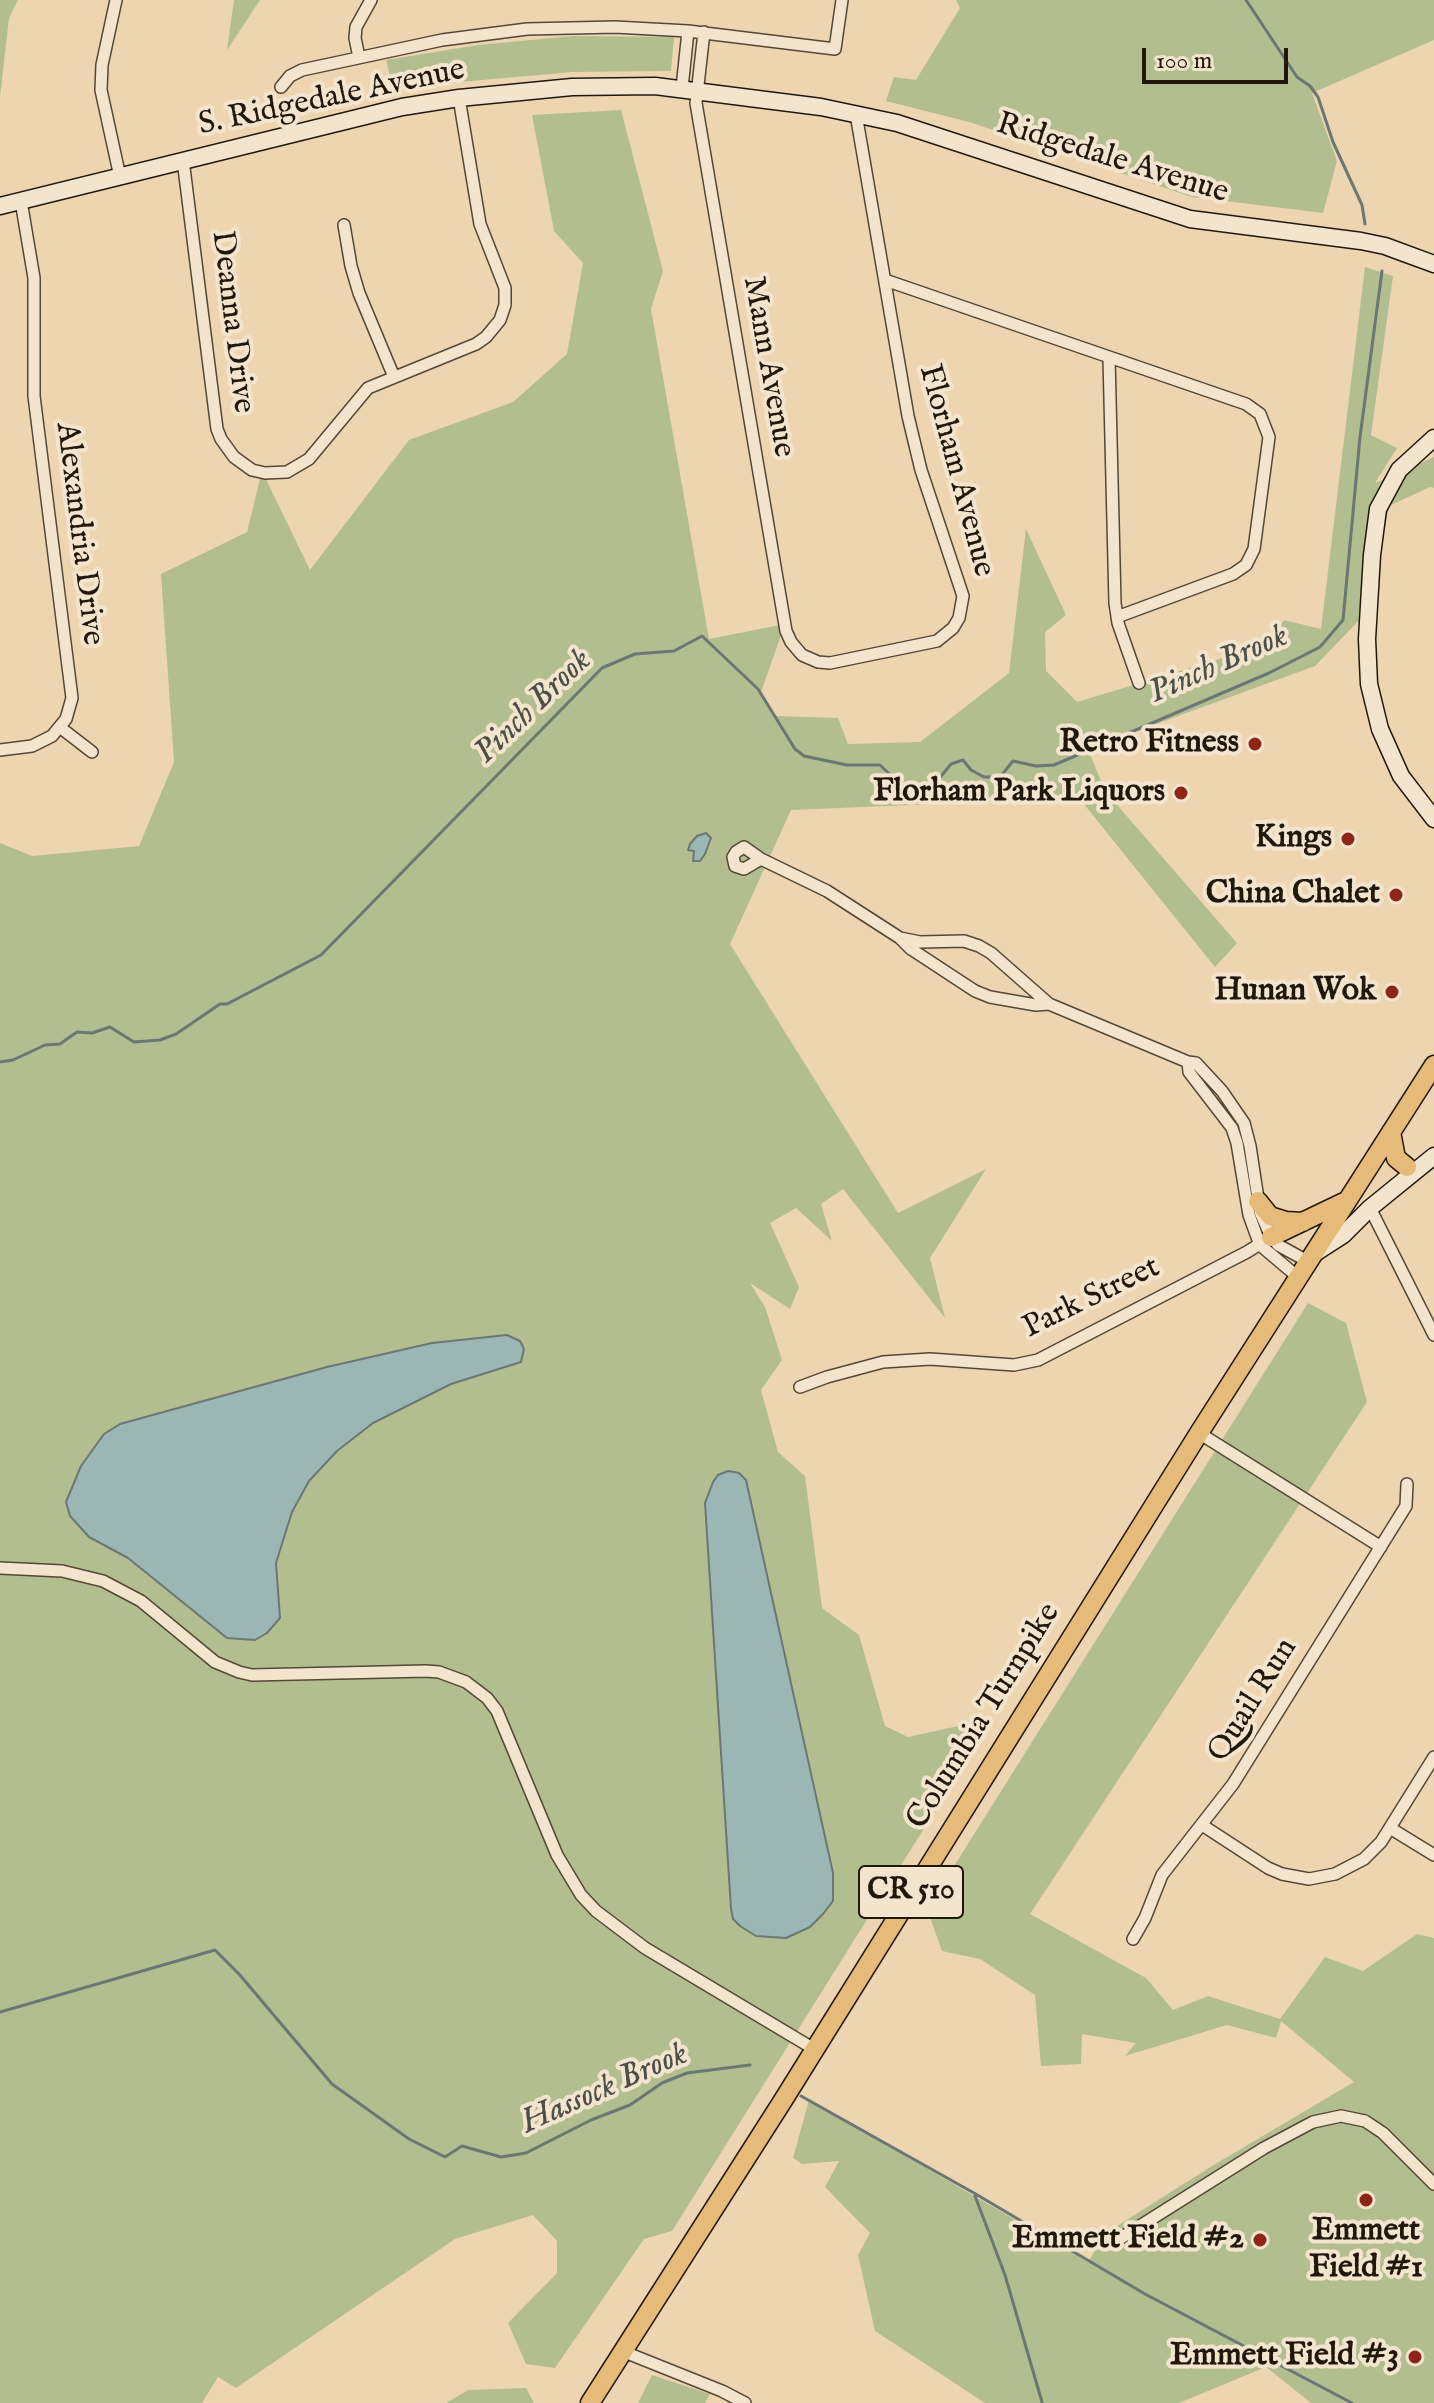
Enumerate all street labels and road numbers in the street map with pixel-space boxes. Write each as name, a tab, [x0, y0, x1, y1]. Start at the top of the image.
street label: S. Ridgedale Avenue	[196, 52, 468, 146]
street label: Ridgedale Avenue	[991, 106, 1233, 214]
street label: Deanna Drive	[201, 229, 261, 415]
street label: Mann Avenue	[732, 274, 802, 460]
street label: Florham Avenue	[908, 361, 1002, 581]
street label: Alexandria Drive	[45, 420, 111, 648]
street label: Park Street	[1017, 1249, 1167, 1349]
street label: Columbia Turnpike	[900, 1597, 1070, 1837]
street label: Quail Run	[1201, 1632, 1307, 1770]
road number: CR 510	[859, 1866, 963, 1918]

